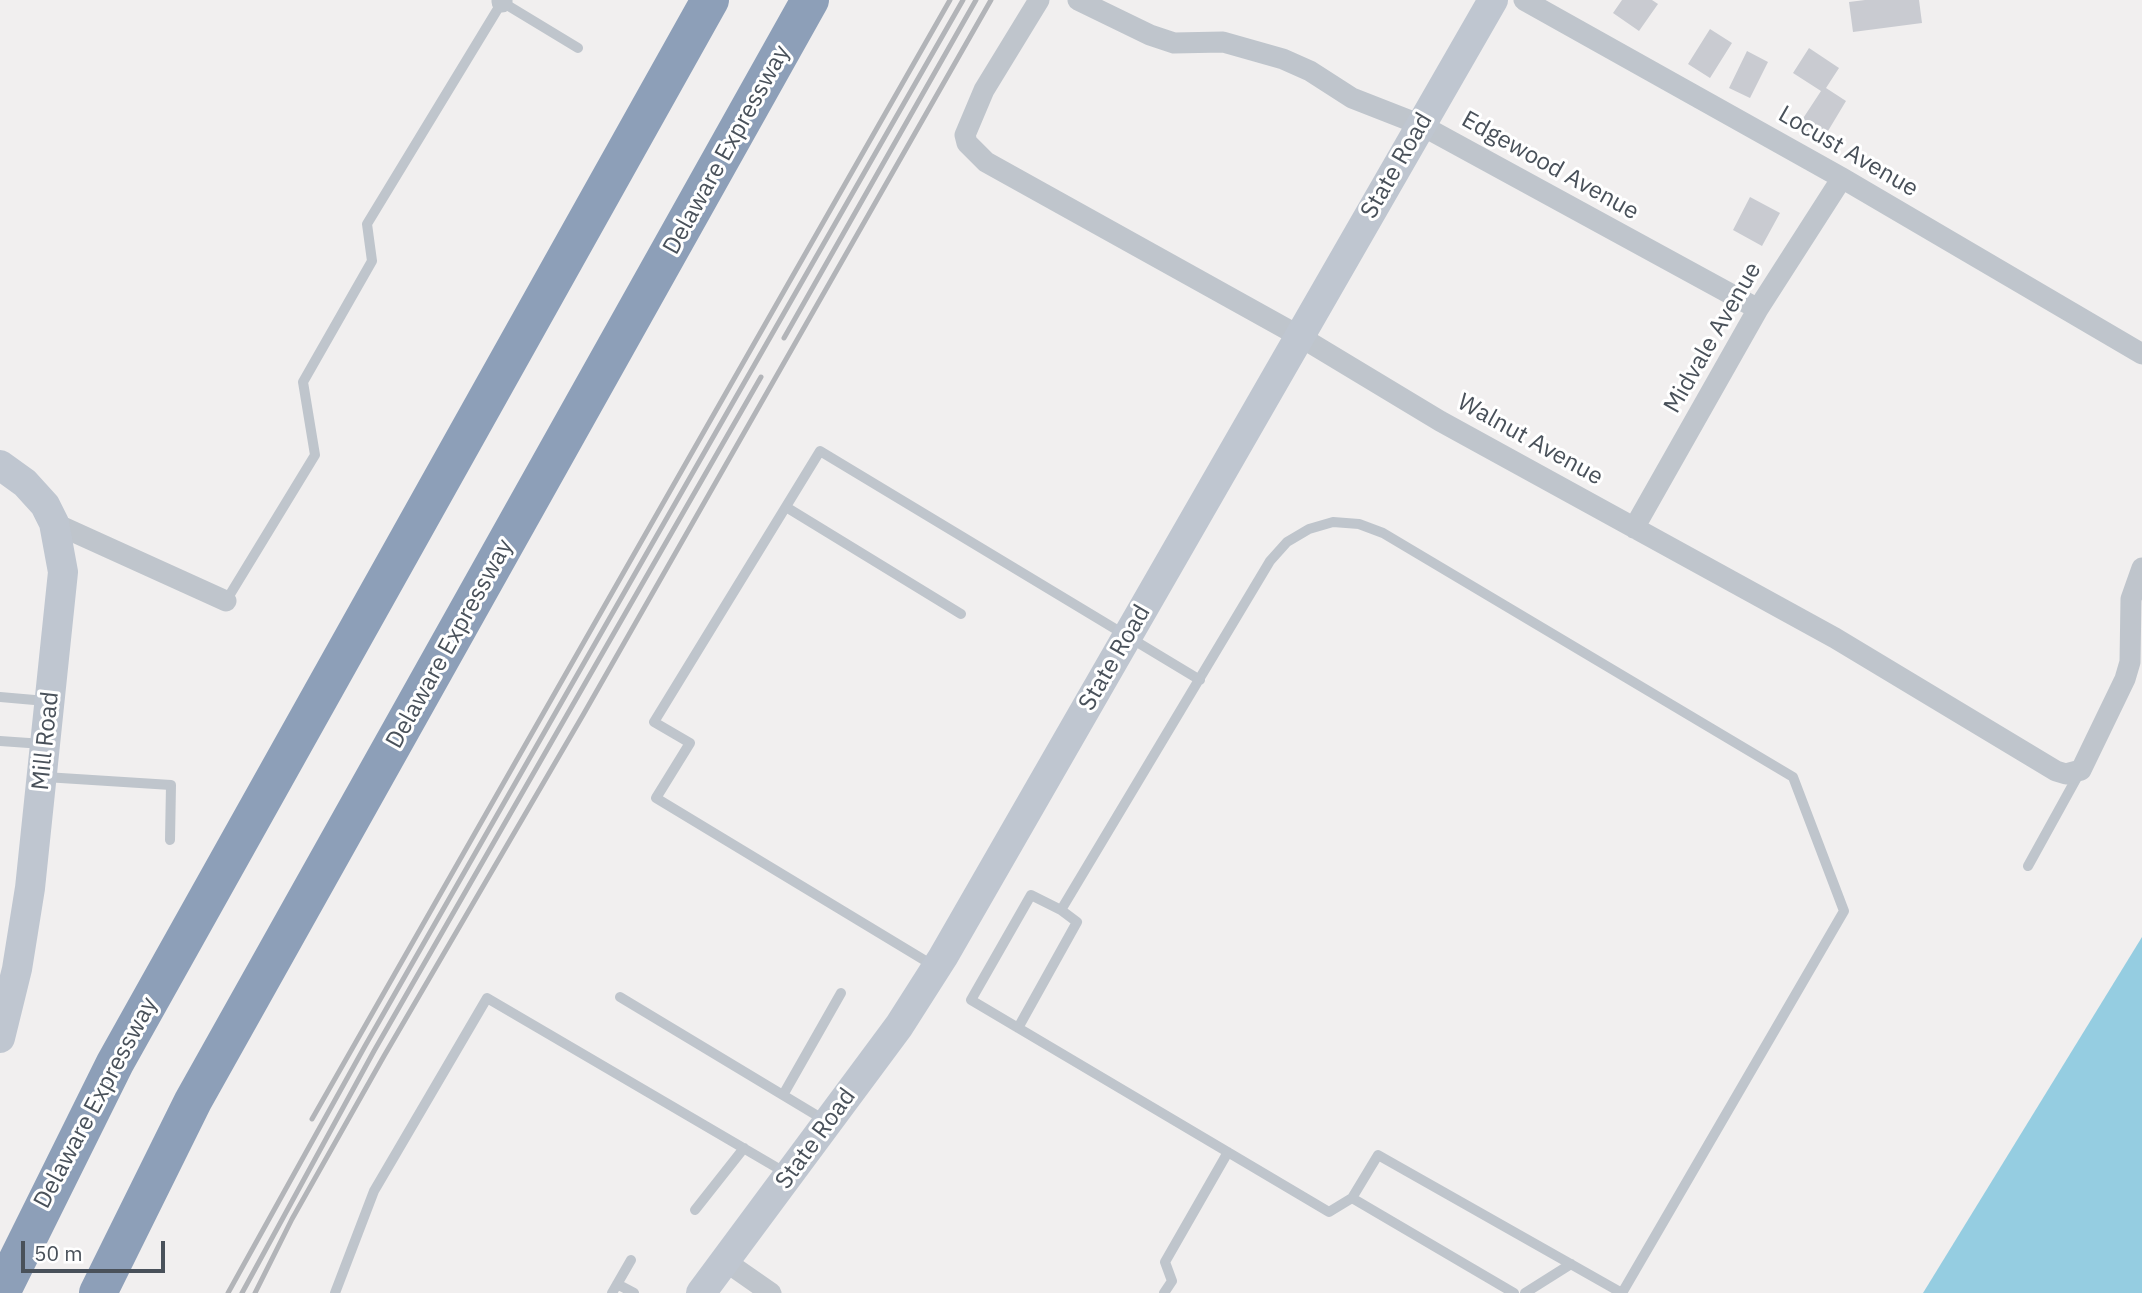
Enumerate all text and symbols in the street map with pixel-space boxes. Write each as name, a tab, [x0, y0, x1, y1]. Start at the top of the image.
street label: Delaware Expressway	[657, 40, 797, 260]
street label: Locust Avenue	[1773, 100, 1923, 204]
street label: Edgewood Avenue	[1456, 105, 1644, 227]
street label: State Road	[1355, 108, 1439, 224]
street label: Midvale Avenue	[1658, 257, 1768, 419]
street label: Walnut Avenue	[1452, 388, 1608, 492]
street label: Delaware Expressway	[380, 534, 520, 754]
street label: State Road	[1073, 600, 1157, 716]
street label: Mill Road	[26, 690, 66, 792]
street label: Delaware Expressway	[28, 993, 164, 1213]
street label: State Road	[770, 1083, 862, 1195]
scale bar	[24, 1226, 168, 1270]
text: 50 m	[34, 1239, 83, 1267]

